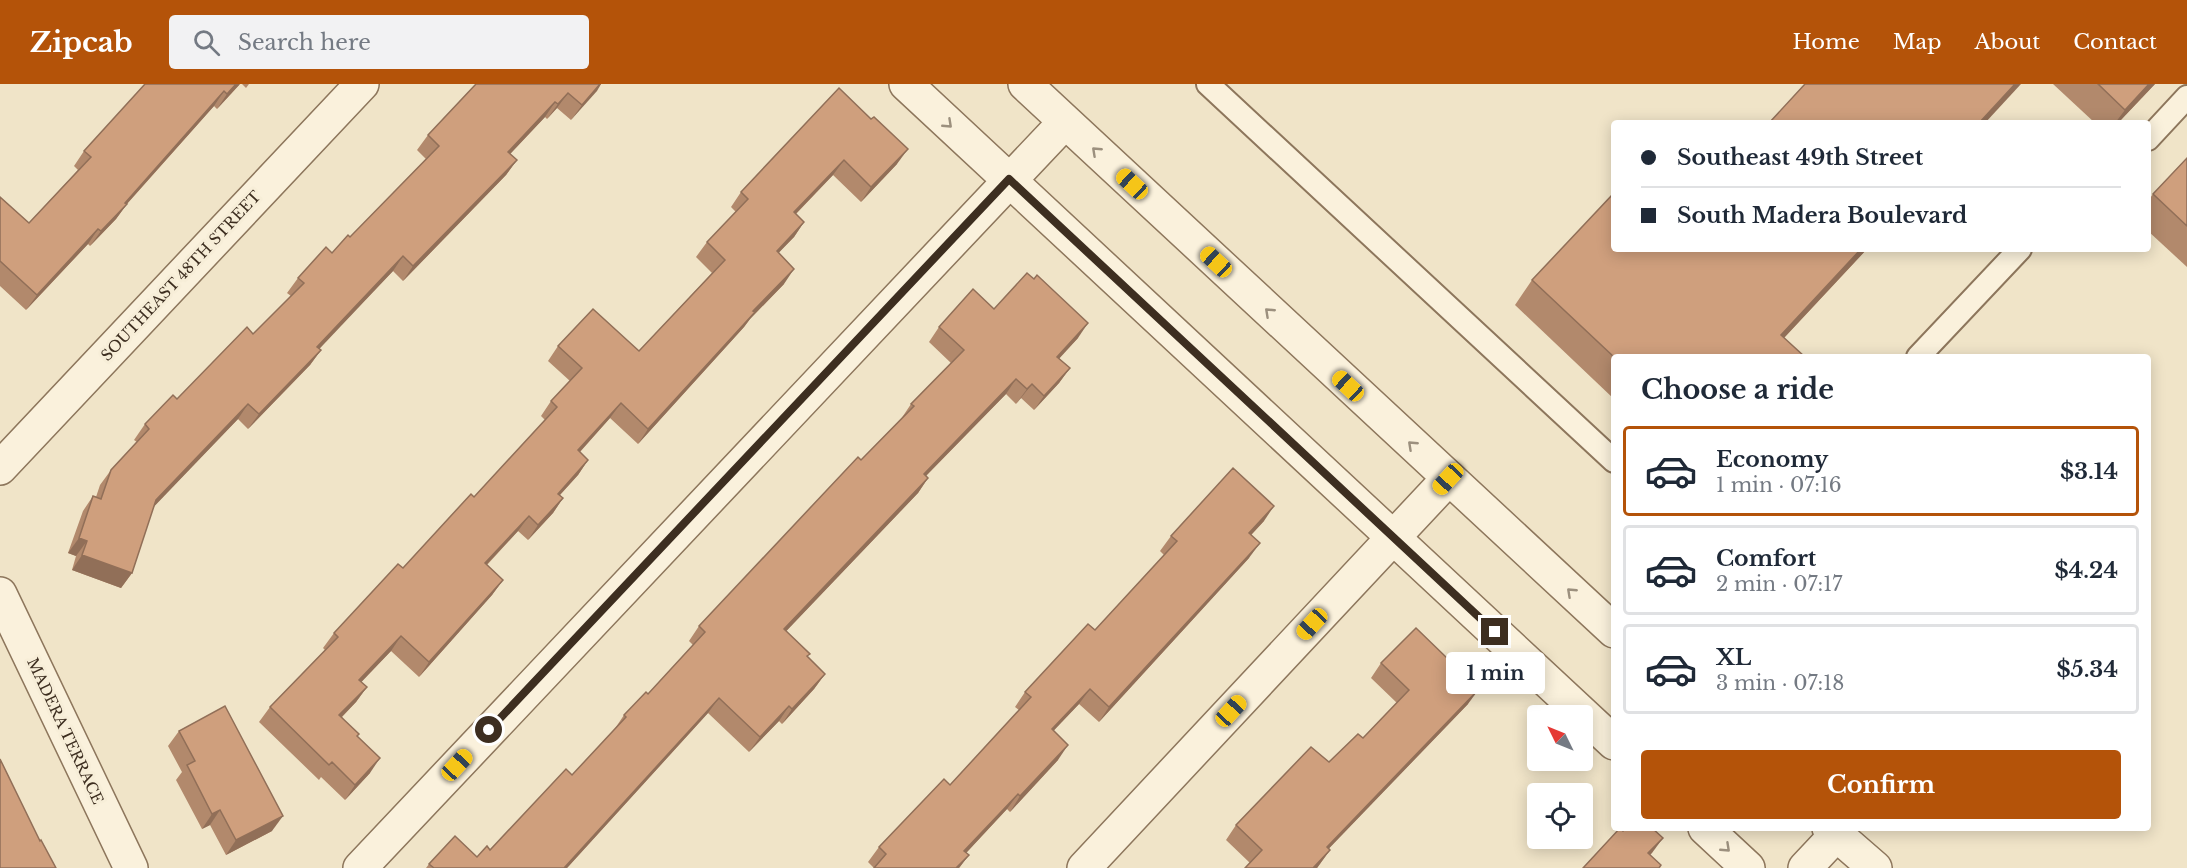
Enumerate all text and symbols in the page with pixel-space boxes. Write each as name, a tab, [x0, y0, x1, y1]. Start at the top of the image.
search box	[169, 15, 589, 69]
text: Zipcab	[30, 25, 133, 60]
icon: search	[190, 26, 223, 59]
text: Search here	[238, 29, 371, 56]
text: Home	[1793, 29, 1860, 55]
text: Map	[1893, 29, 1941, 55]
text: About	[1974, 29, 2040, 55]
text: Contact	[2073, 29, 2157, 55]
one-way arrow	[942, 117, 952, 128]
text: Southeast 49th Street	[1677, 144, 1923, 171]
one-way arrow	[1092, 147, 1103, 158]
car	[1113, 165, 1151, 203]
street label: SOUTHEAST 48TH STREET	[97, 187, 265, 365]
text: South Madera Boulevard	[1677, 202, 1967, 229]
car	[1197, 243, 1235, 281]
one-way arrow	[1266, 308, 1276, 319]
car	[1329, 367, 1367, 405]
text: Choose a ride	[1641, 373, 1834, 406]
one-way arrow	[1408, 441, 1419, 452]
icon: car	[1644, 444, 1698, 498]
text: Economy	[1716, 446, 1828, 473]
text: $3.14	[2060, 458, 2118, 485]
car	[1429, 460, 1467, 498]
text: 1 min · 07:16	[1716, 473, 1842, 497]
icon: car	[1644, 543, 1698, 597]
text: Comfort	[1716, 545, 1816, 572]
text: $4.24	[2055, 557, 2118, 584]
text: 2 min · 07:17	[1716, 572, 1842, 596]
one-way arrow	[1567, 588, 1578, 599]
car	[1293, 605, 1331, 643]
route end	[1481, 618, 1508, 645]
icon: car	[1644, 642, 1698, 696]
text: XL	[1716, 644, 1751, 671]
callout: 1 min	[1446, 653, 1544, 695]
street label: MADERA TERRACE	[23, 655, 108, 807]
text: $5.34	[2056, 656, 2118, 683]
text: 1 min	[1467, 661, 1524, 685]
text: 3 min · 07:18	[1716, 671, 1844, 695]
car	[1212, 692, 1250, 730]
north arrow	[1527, 705, 1593, 771]
map controls	[1527, 705, 1593, 849]
route start	[475, 716, 502, 743]
car	[438, 746, 476, 784]
button: Confirm	[1641, 750, 2121, 819]
button: locate	[1527, 783, 1593, 849]
one-way arrow	[1720, 841, 1730, 852]

